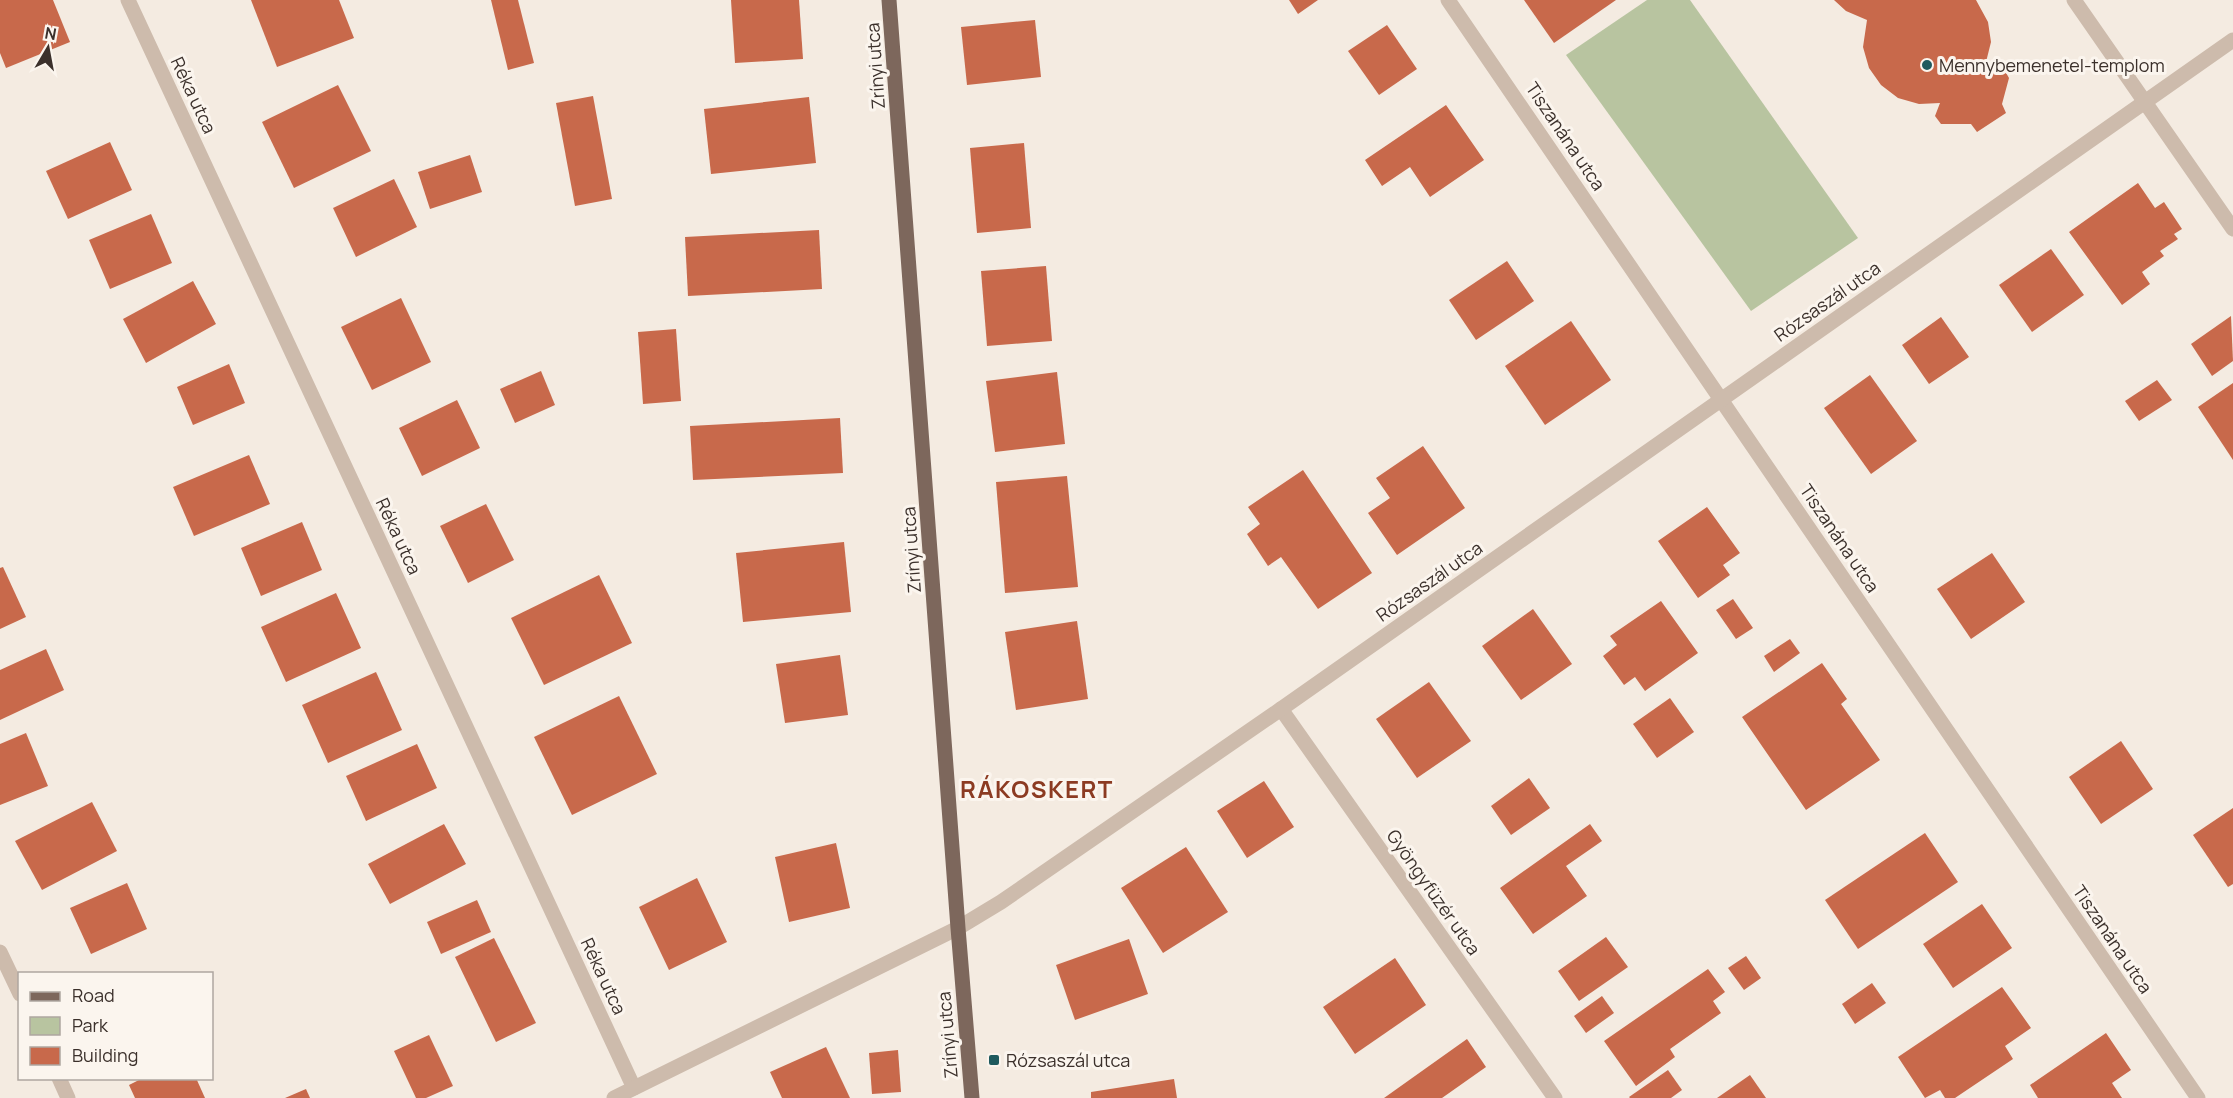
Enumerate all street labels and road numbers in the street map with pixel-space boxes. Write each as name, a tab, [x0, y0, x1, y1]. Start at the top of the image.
street label: Zrínyi utca	[860, 22, 890, 110]
street label: Réka utca	[166, 53, 222, 137]
street label: Tiszanána utca	[1521, 77, 1611, 195]
street label: Rózsaszál utca	[1769, 256, 1885, 346]
street label: Tiszanána utca	[1795, 479, 1885, 597]
street label: Réka utca	[371, 494, 427, 578]
street label: Zrínyi utca	[896, 506, 926, 594]
street label: Rózsaszál utca	[1371, 536, 1487, 626]
street label: Gyöngyfüzér utca	[1382, 824, 1486, 960]
street label: Tiszanána utca	[2068, 880, 2158, 998]
street label: Réka utca	[576, 934, 632, 1018]
street label: Zrínyi utca	[931, 991, 963, 1079]

